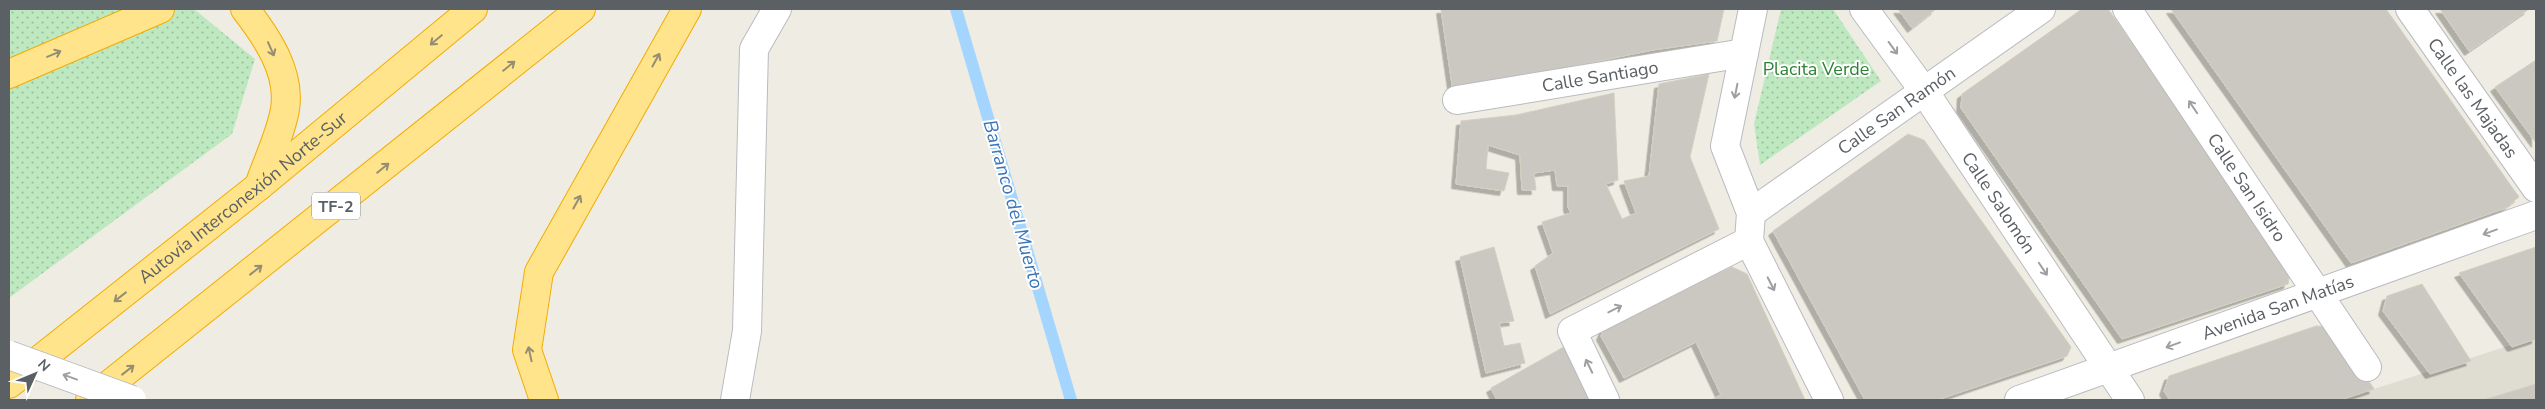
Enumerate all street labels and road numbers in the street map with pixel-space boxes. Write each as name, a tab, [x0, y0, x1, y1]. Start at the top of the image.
street label: Calle las Majadas	[2422, 33, 2523, 163]
street label: Calle Santiago	[1540, 55, 1660, 98]
street label: Calle San Ramón	[1833, 61, 1960, 160]
street label: Autovía Interconexión Norte-Sur	[133, 106, 353, 289]
street label: Calle San Isidro	[2202, 129, 2292, 247]
street label: Calle Salomón	[1956, 147, 2041, 258]
road number: TF-2	[312, 192, 360, 220]
street label: Avenida San Matías	[2199, 269, 2357, 346]

